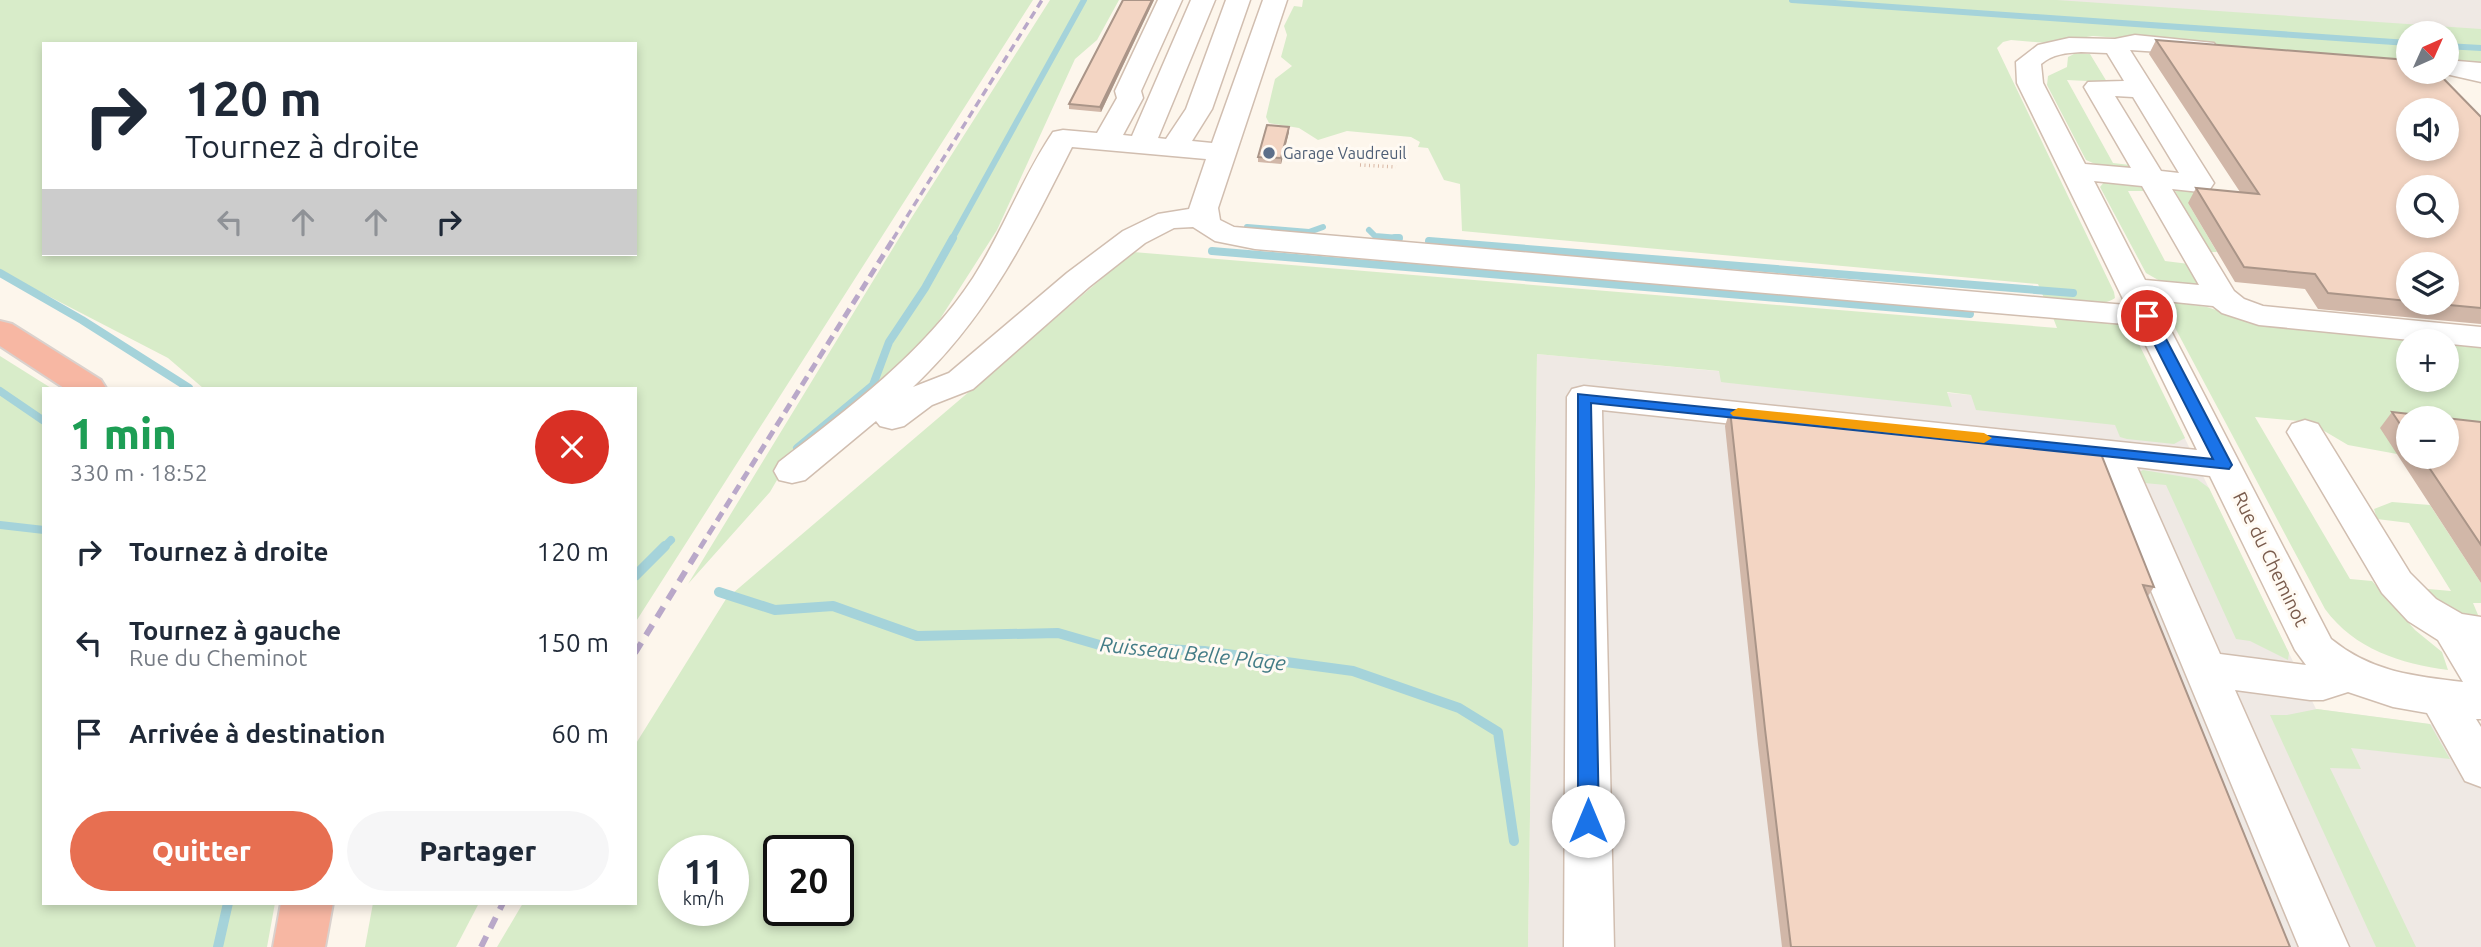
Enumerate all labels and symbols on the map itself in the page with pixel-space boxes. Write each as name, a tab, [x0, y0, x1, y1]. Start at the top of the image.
north arrow	[2396, 21, 2459, 84]
place label: Garage Vaudreuil	[1283, 144, 1407, 162]
marker: Garage Vaudreuil	[1261, 145, 1277, 161]
pin	[2117, 286, 2177, 346]
street label: Rue du Cheminot	[2229, 488, 2313, 630]
water label: Ruisseau Belle Plage	[1099, 631, 1288, 675]
position arrow	[1551, 784, 1625, 858]
speed limit sign: 20	[763, 835, 854, 926]

